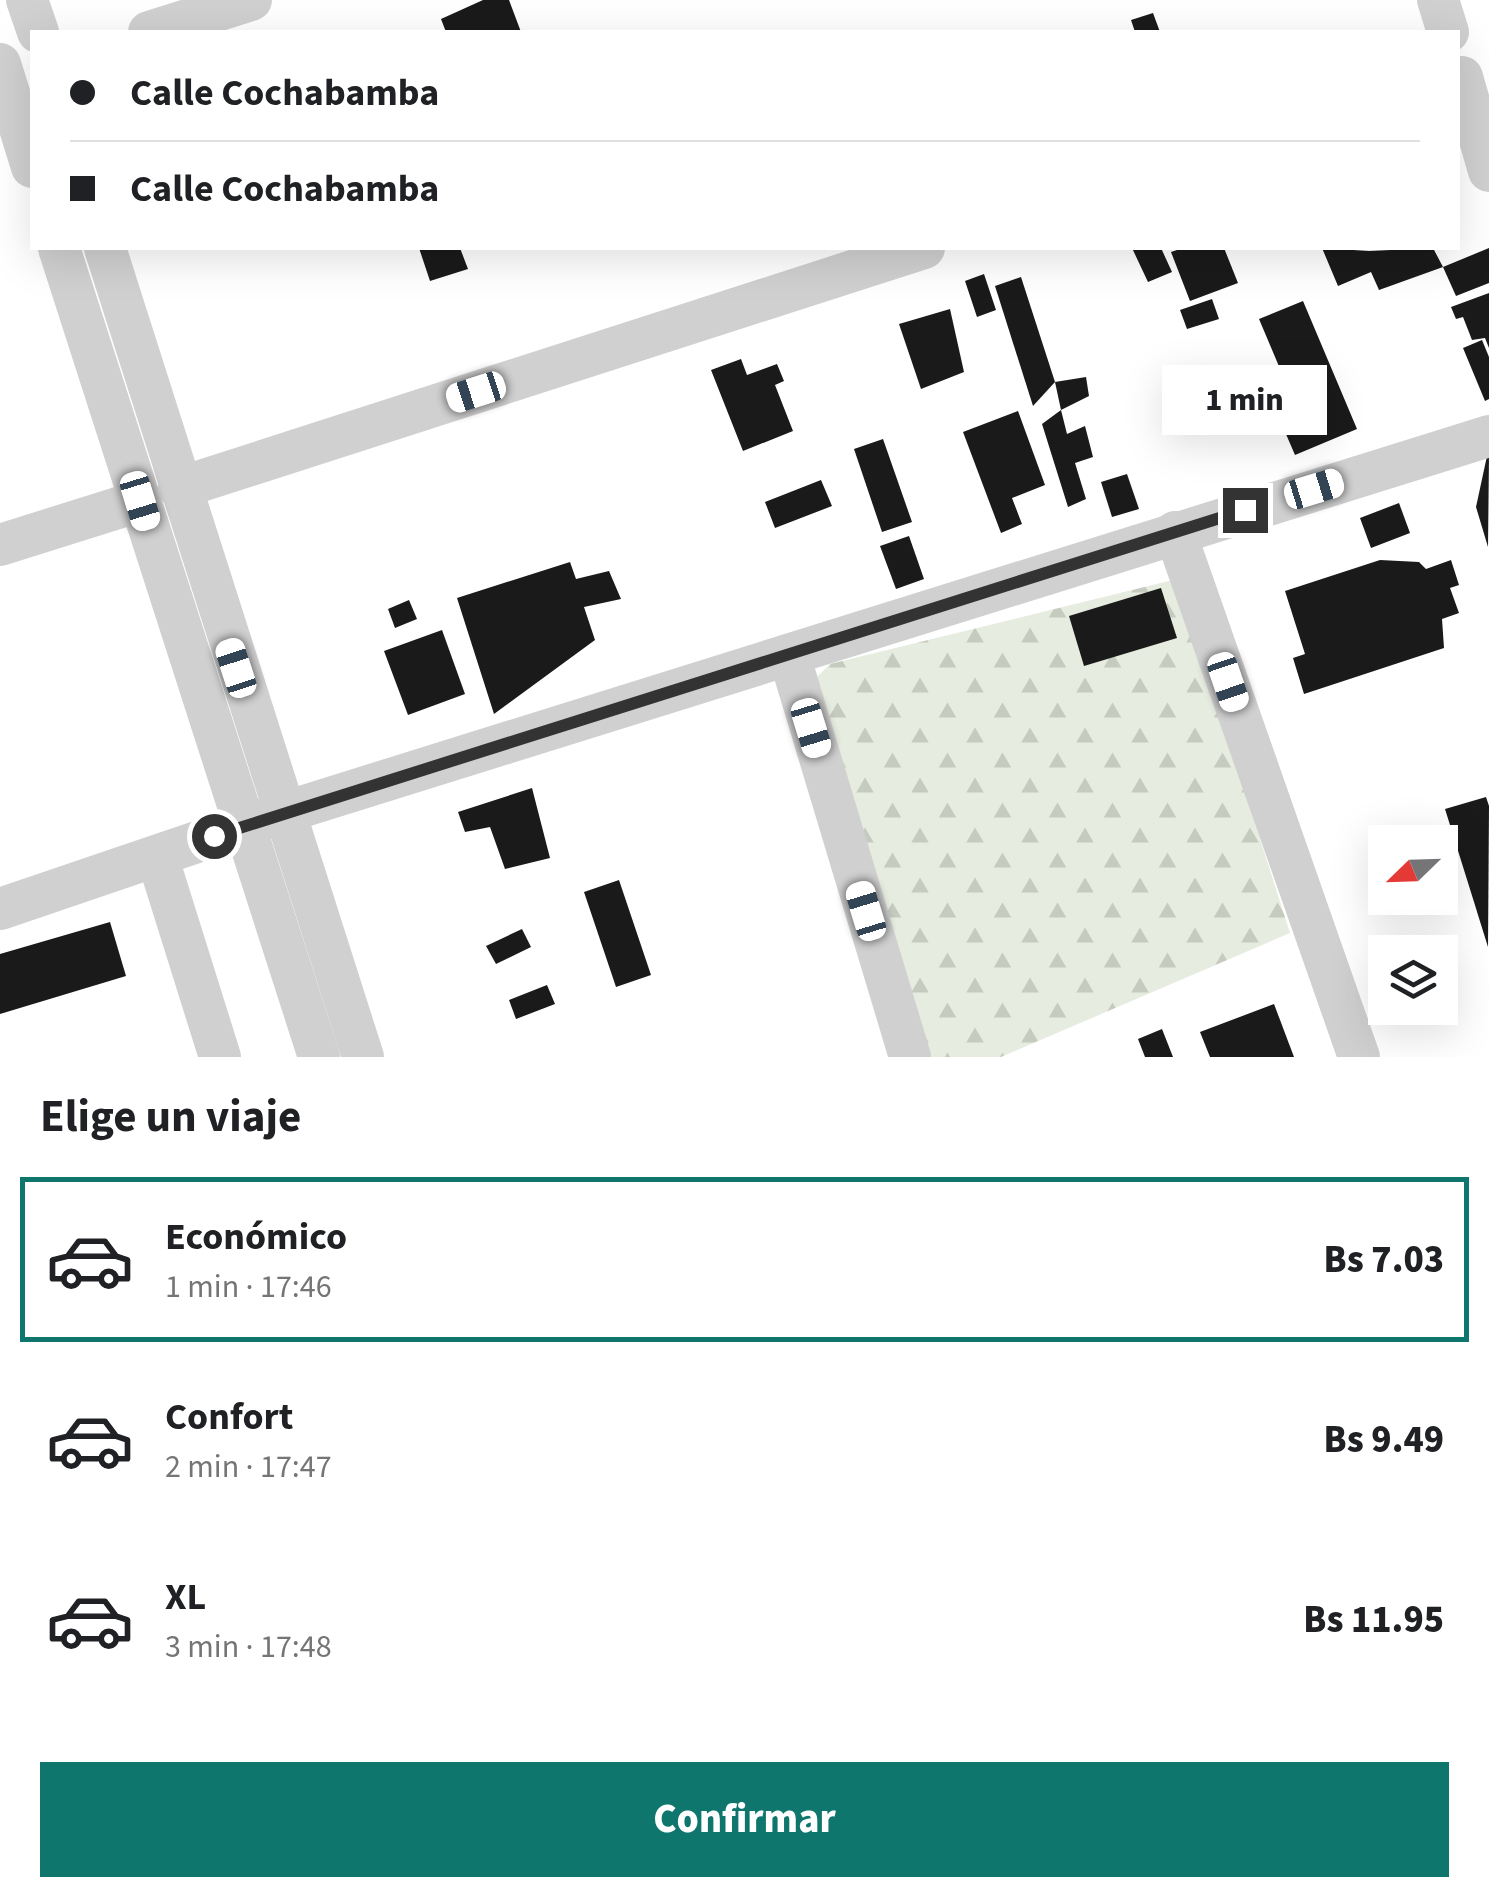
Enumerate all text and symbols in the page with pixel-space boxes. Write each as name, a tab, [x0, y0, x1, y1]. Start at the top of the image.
text: Calle Cochabamba	[130, 66, 439, 120]
text: Calle Cochabamba	[130, 162, 439, 216]
callout: 1 min	[1162, 365, 1328, 435]
car	[443, 368, 509, 416]
text: 1 min	[1205, 377, 1284, 423]
car	[1281, 466, 1347, 512]
car	[117, 468, 163, 534]
route end	[1223, 488, 1268, 533]
car	[212, 635, 260, 701]
car	[1204, 649, 1252, 715]
car	[788, 695, 834, 761]
route start	[192, 814, 237, 859]
north arrow	[1368, 825, 1458, 915]
map controls	[1368, 825, 1458, 1025]
car	[843, 878, 889, 944]
button: layers	[1368, 935, 1458, 1025]
text: Elige un viaje	[40, 1085, 301, 1149]
text: Económico	[165, 1210, 347, 1264]
icon: car	[45, 1215, 135, 1305]
text: Bs 7.03	[1324, 1233, 1444, 1287]
text: 1 min · 17:46	[165, 1264, 332, 1310]
text: Confort	[165, 1390, 293, 1444]
icon: car	[45, 1395, 135, 1485]
text: Bs 9.49	[1324, 1413, 1444, 1467]
text: 2 min · 17:47	[165, 1444, 332, 1490]
text: XL	[165, 1570, 206, 1624]
icon: car	[45, 1575, 135, 1665]
text: Bs 11.95	[1303, 1593, 1444, 1647]
text: 3 min · 17:48	[165, 1624, 332, 1670]
button: Confirmar	[40, 1762, 1449, 1877]

